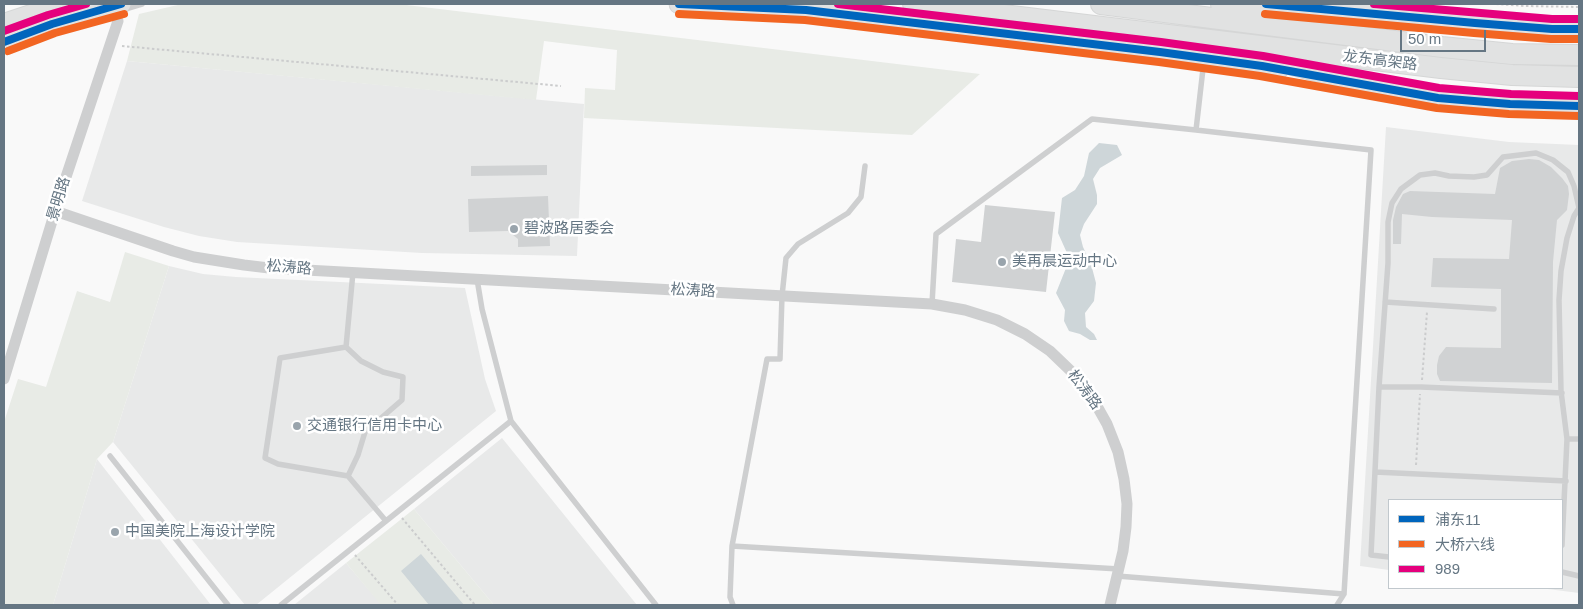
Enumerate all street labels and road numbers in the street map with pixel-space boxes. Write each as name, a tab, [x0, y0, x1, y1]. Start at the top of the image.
street label: 龙东高架路	[1342, 47, 1418, 75]
street label: 景明路	[44, 175, 74, 223]
street label: 松涛路	[266, 257, 312, 279]
street label: 松涛路	[670, 281, 716, 301]
street label: 松涛路	[1063, 367, 1105, 413]

